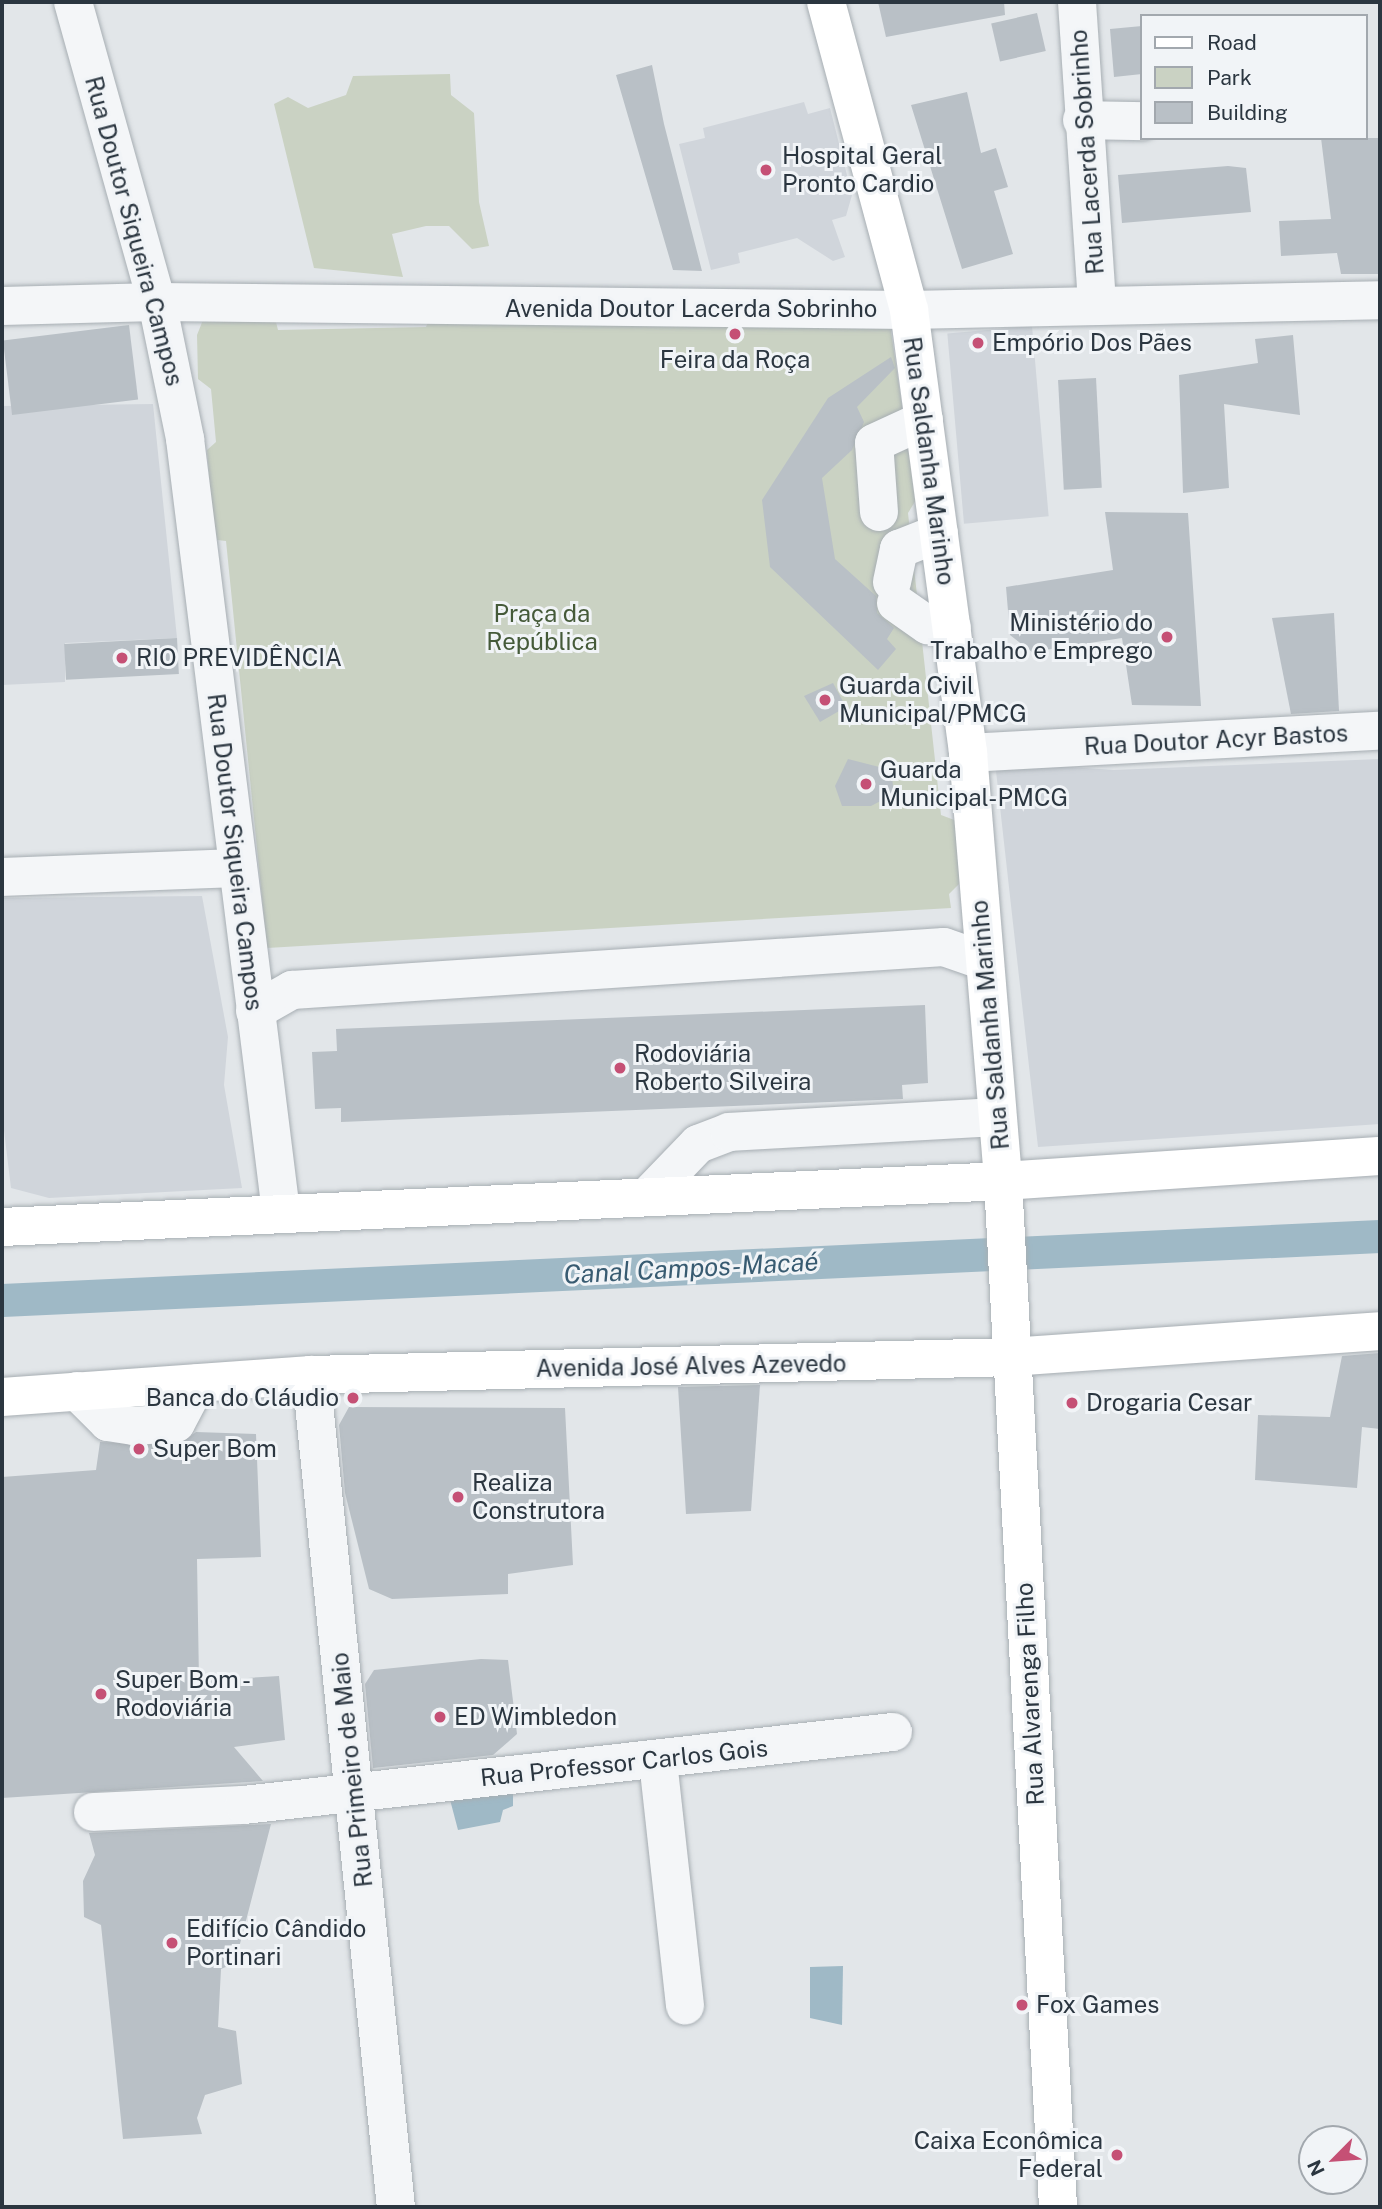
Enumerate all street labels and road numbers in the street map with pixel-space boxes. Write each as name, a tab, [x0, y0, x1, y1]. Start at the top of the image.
street label: Rua Lacerda Sobrinho	[1064, 28, 1110, 276]
street label: Rua Doutor Siqueira Campos	[79, 73, 189, 389]
street label: Avenida Doutor Lacerda Sobrinho	[505, 295, 877, 323]
street label: Rua Saldanha Marinho	[897, 335, 961, 587]
street label: Rua Doutor Siqueira Campos	[201, 692, 269, 1012]
street label: Rua Doutor Acyr Bastos	[1083, 719, 1349, 761]
street label: Rua Saldanha Marinho	[965, 899, 1015, 1151]
street label: Avenida José Alves Azevedo	[535, 1349, 847, 1383]
street label: Rua Alvarenga Filho	[1010, 1582, 1050, 1806]
street label: Rua Primeiro de Maio	[325, 1651, 379, 1889]
street label: Rua Professor Carlos Gois	[479, 1734, 769, 1792]

